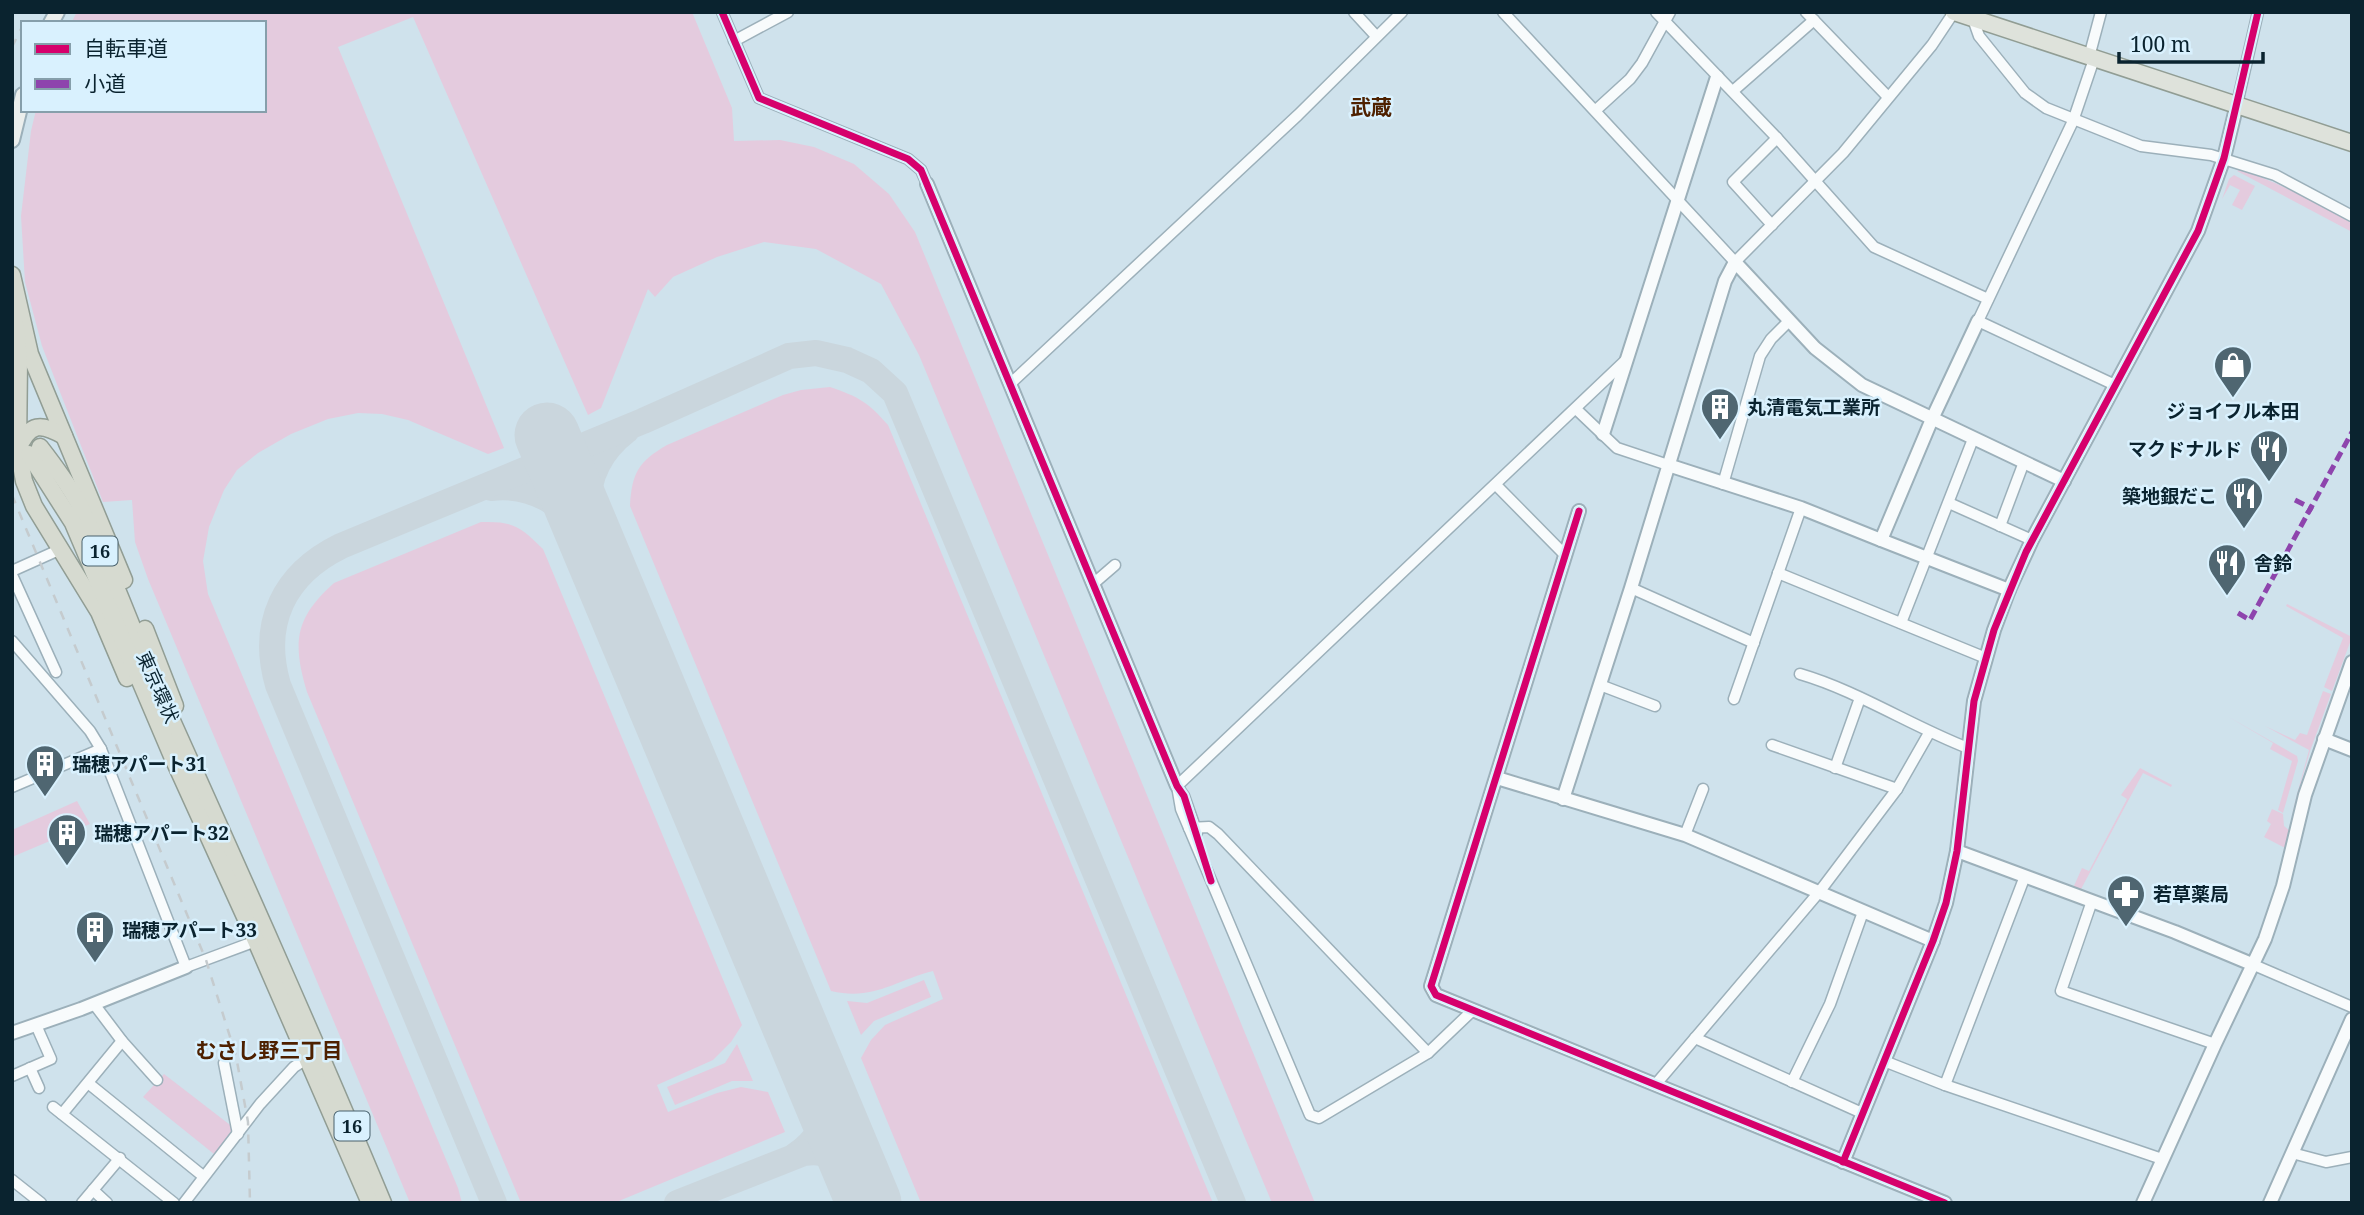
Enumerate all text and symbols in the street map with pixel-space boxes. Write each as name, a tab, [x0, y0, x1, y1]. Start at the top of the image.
legend	[21, 21, 266, 112]
scale bar	[2119, 21, 2262, 65]
text: 100 m	[2130, 30, 2191, 58]
text: 自転車道	[84, 34, 168, 62]
text: 小道	[84, 69, 126, 97]
district label: 武蔵	[1350, 93, 1392, 121]
shop icon: ジョイフル本田	[2212, 344, 2254, 399]
building icon: 丸清電気工業所	[1699, 386, 1741, 441]
place label: 丸清電気工業所	[1747, 394, 1880, 420]
place label: ジョイフル本田	[2166, 398, 2300, 424]
restaurant icon: マクドナルド	[2248, 428, 2290, 483]
place label: マクドナルド	[2128, 436, 2242, 462]
restaurant icon: 築地銀だこ	[2223, 475, 2265, 530]
place label: 築地銀だこ	[2122, 483, 2217, 509]
road number: 16	[82, 536, 118, 566]
restaurant icon: 舎鈴	[2206, 542, 2248, 597]
place label: 舎鈴	[2254, 550, 2293, 576]
street label: 東京環状	[131, 647, 185, 727]
building icon: 瑞穂アパート31	[24, 743, 66, 798]
place label: 瑞穂アパート31	[72, 751, 207, 777]
building icon: 瑞穂アパート32	[46, 812, 88, 867]
place label: 瑞穂アパート32	[94, 820, 229, 846]
pharmacy icon: 若草薬局	[2105, 873, 2147, 928]
place label: 若草薬局	[2153, 881, 2229, 907]
building icon: 瑞穂アパート33	[74, 909, 116, 964]
place label: 瑞穂アパート33	[122, 917, 257, 943]
district label: むさし野三丁目	[196, 1036, 343, 1064]
road number: 16	[334, 1112, 370, 1140]

